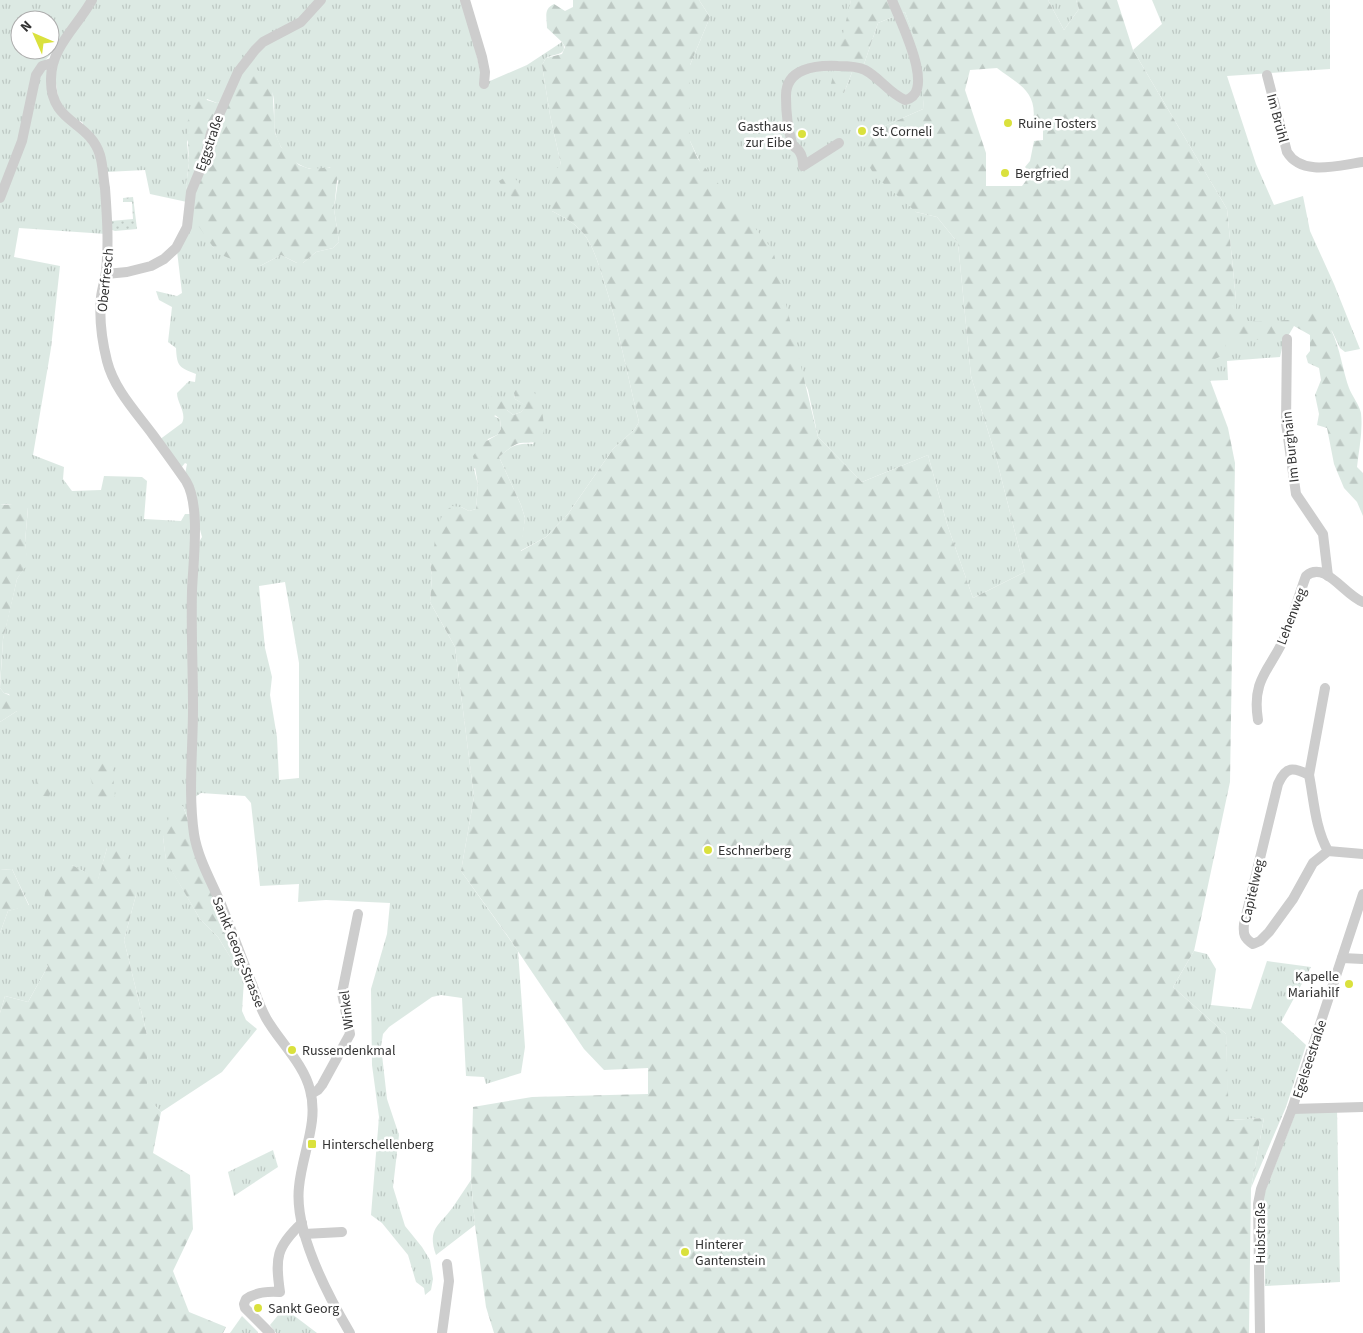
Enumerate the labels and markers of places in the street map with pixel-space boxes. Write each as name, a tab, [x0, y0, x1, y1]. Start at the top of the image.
place label: Ruine Tosters	[1018, 114, 1096, 134]
place label: Gasthaus zur Eibe	[738, 117, 792, 153]
marker: Ruine Tosters	[1002, 117, 1014, 129]
place label: St. Corneli	[872, 122, 932, 142]
marker: St. Corneli	[856, 125, 868, 137]
marker: Gasthaus zur Eibe	[796, 128, 808, 140]
place label: Bergfried	[1015, 164, 1069, 184]
marker: Bergfried	[999, 167, 1011, 179]
place label: Eschnerberg	[718, 841, 791, 861]
marker: Eschnerberg	[702, 844, 714, 856]
place label: Kapelle Mariahilf	[1288, 967, 1340, 1003]
marker: Kapelle Mariahilf	[1343, 978, 1355, 990]
place label: Russendenkmal	[302, 1041, 396, 1061]
marker: Russendenkmal	[286, 1044, 298, 1056]
place label: Hinterschellenberg	[322, 1135, 434, 1155]
marker: Hinterschellenberg	[306, 1138, 318, 1150]
place label: Hinterer Gantenstein	[695, 1235, 766, 1271]
marker: Hinterer Gantenstein	[679, 1246, 691, 1258]
place label: Sankt Georg	[268, 1299, 339, 1319]
marker: Sankt Georg	[252, 1302, 264, 1314]

